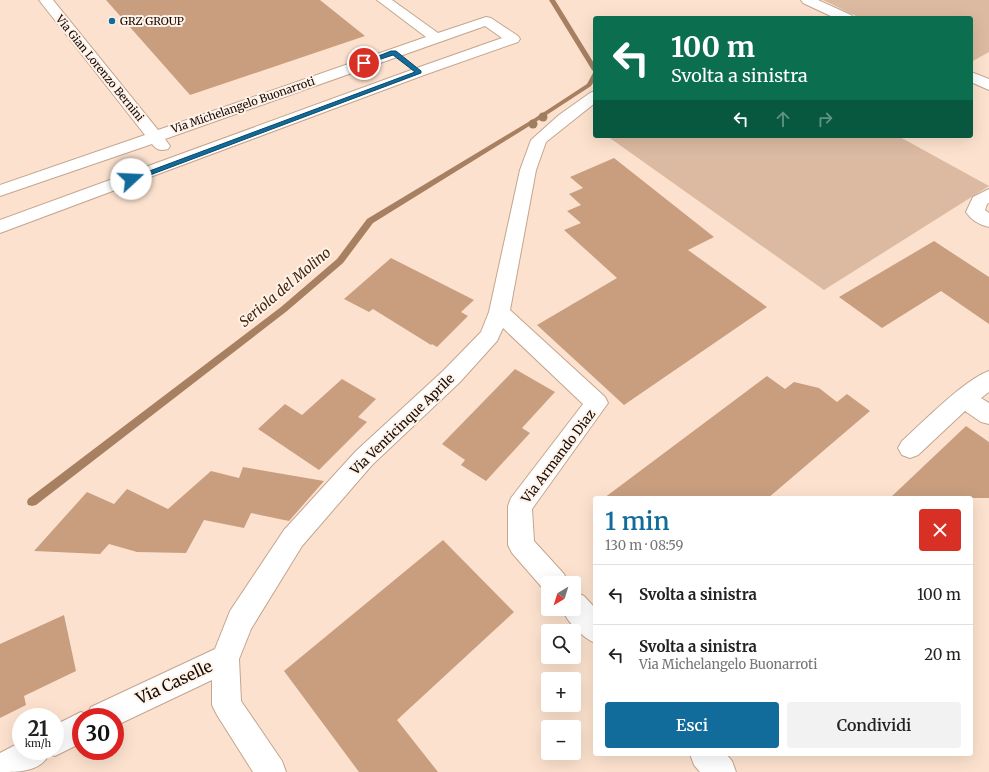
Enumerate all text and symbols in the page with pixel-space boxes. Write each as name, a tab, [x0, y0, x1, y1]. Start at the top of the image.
street label: Via Gian Lorenzo Bernini	[52, 11, 147, 124]
place label: GRZ GROUP	[120, 14, 184, 28]
marker: GRZ GROUP	[107, 16, 117, 26]
text: 100 m	[671, 29, 755, 65]
icon: left	[605, 32, 657, 84]
pin	[347, 46, 381, 80]
icon: arrive	[353, 52, 375, 74]
text: Svolta a sinistra	[671, 64, 808, 87]
street label: Via Michelangelo Buonarroti	[168, 74, 317, 137]
icon: left	[730, 108, 752, 130]
icon: ahead	[772, 108, 794, 130]
icon: right	[814, 108, 836, 130]
position arrow	[110, 158, 152, 200]
water label: Seriola del Molino	[235, 243, 335, 331]
street label: Via Venticinque Aprile	[346, 370, 458, 479]
street label: Via Armando Diaz	[517, 406, 599, 507]
text: 1 min	[605, 506, 670, 537]
button: close	[919, 509, 961, 551]
text: 130 m · 08:59	[605, 537, 683, 554]
north arrow	[541, 576, 581, 616]
map controls	[541, 576, 581, 760]
icon: left	[605, 584, 627, 606]
text: Svolta a sinistra	[639, 585, 757, 604]
text: 100 m	[917, 585, 961, 604]
button: search	[541, 624, 581, 664]
text: Svolta a sinistra	[639, 637, 757, 656]
icon: left	[605, 644, 627, 666]
text: 20 m	[924, 645, 961, 664]
street label: Via Caselle	[132, 656, 215, 709]
text: Via Michelangelo Buonarroti	[639, 656, 817, 673]
button: +	[541, 672, 581, 712]
button: Esci	[605, 702, 779, 748]
button: Condividi	[787, 702, 961, 748]
speed limit sign: 30	[72, 708, 124, 760]
text: 21	[28, 716, 48, 741]
button: −	[541, 720, 581, 760]
text: km/h	[25, 737, 51, 750]

